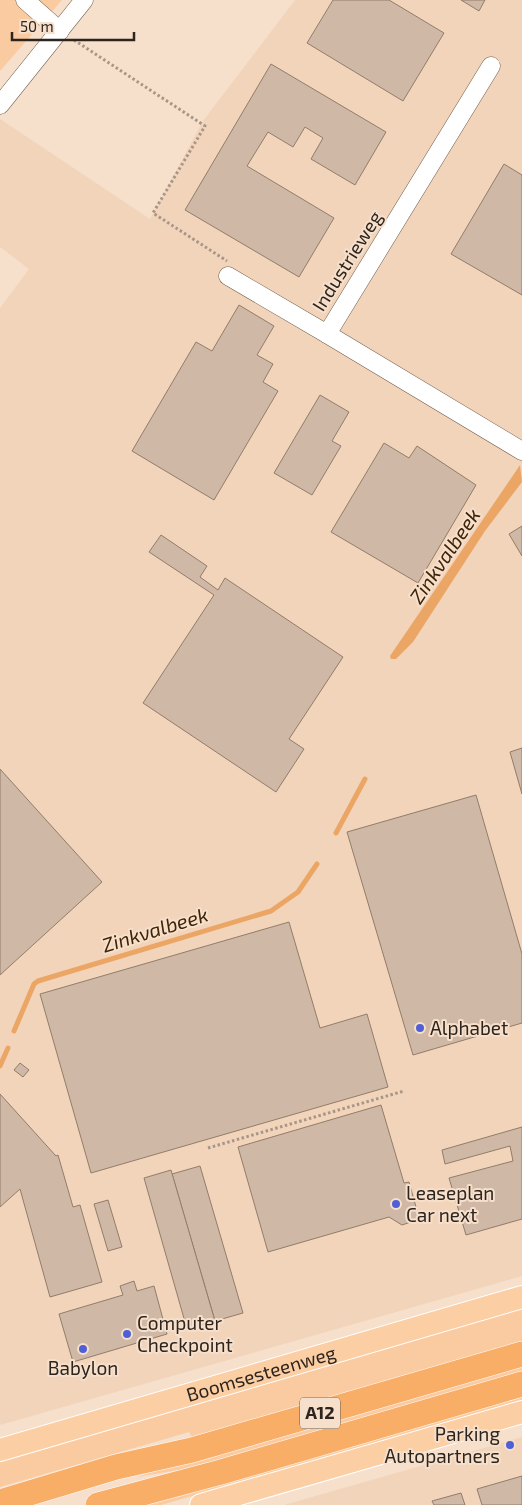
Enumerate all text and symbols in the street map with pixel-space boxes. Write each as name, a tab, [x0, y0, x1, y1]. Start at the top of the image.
scale bar	[12, 10, 135, 42]
text: 50 m	[20, 17, 54, 35]
street label: Industrieweg	[307, 206, 387, 315]
water label: Zinkvalbeek	[404, 503, 485, 608]
water label: Zinkvalbeek	[99, 902, 211, 957]
place label: Alphabet	[430, 1016, 508, 1039]
marker: Alphabet	[414, 1022, 426, 1034]
place label: Leaseplan Car next	[406, 1181, 494, 1226]
marker: Leaseplan Car next	[390, 1198, 402, 1210]
place label: Computer Checkpoint	[137, 1311, 233, 1356]
marker: Computer Checkpoint	[121, 1328, 133, 1340]
street label: Boomsesteenweg	[183, 1340, 339, 1406]
marker: Babylon	[77, 1343, 89, 1355]
place label: Babylon	[48, 1356, 118, 1379]
road number: A12	[300, 1398, 340, 1429]
place label: Parking Autopartners	[384, 1422, 500, 1467]
marker: Parking Autopartners	[504, 1439, 516, 1451]

